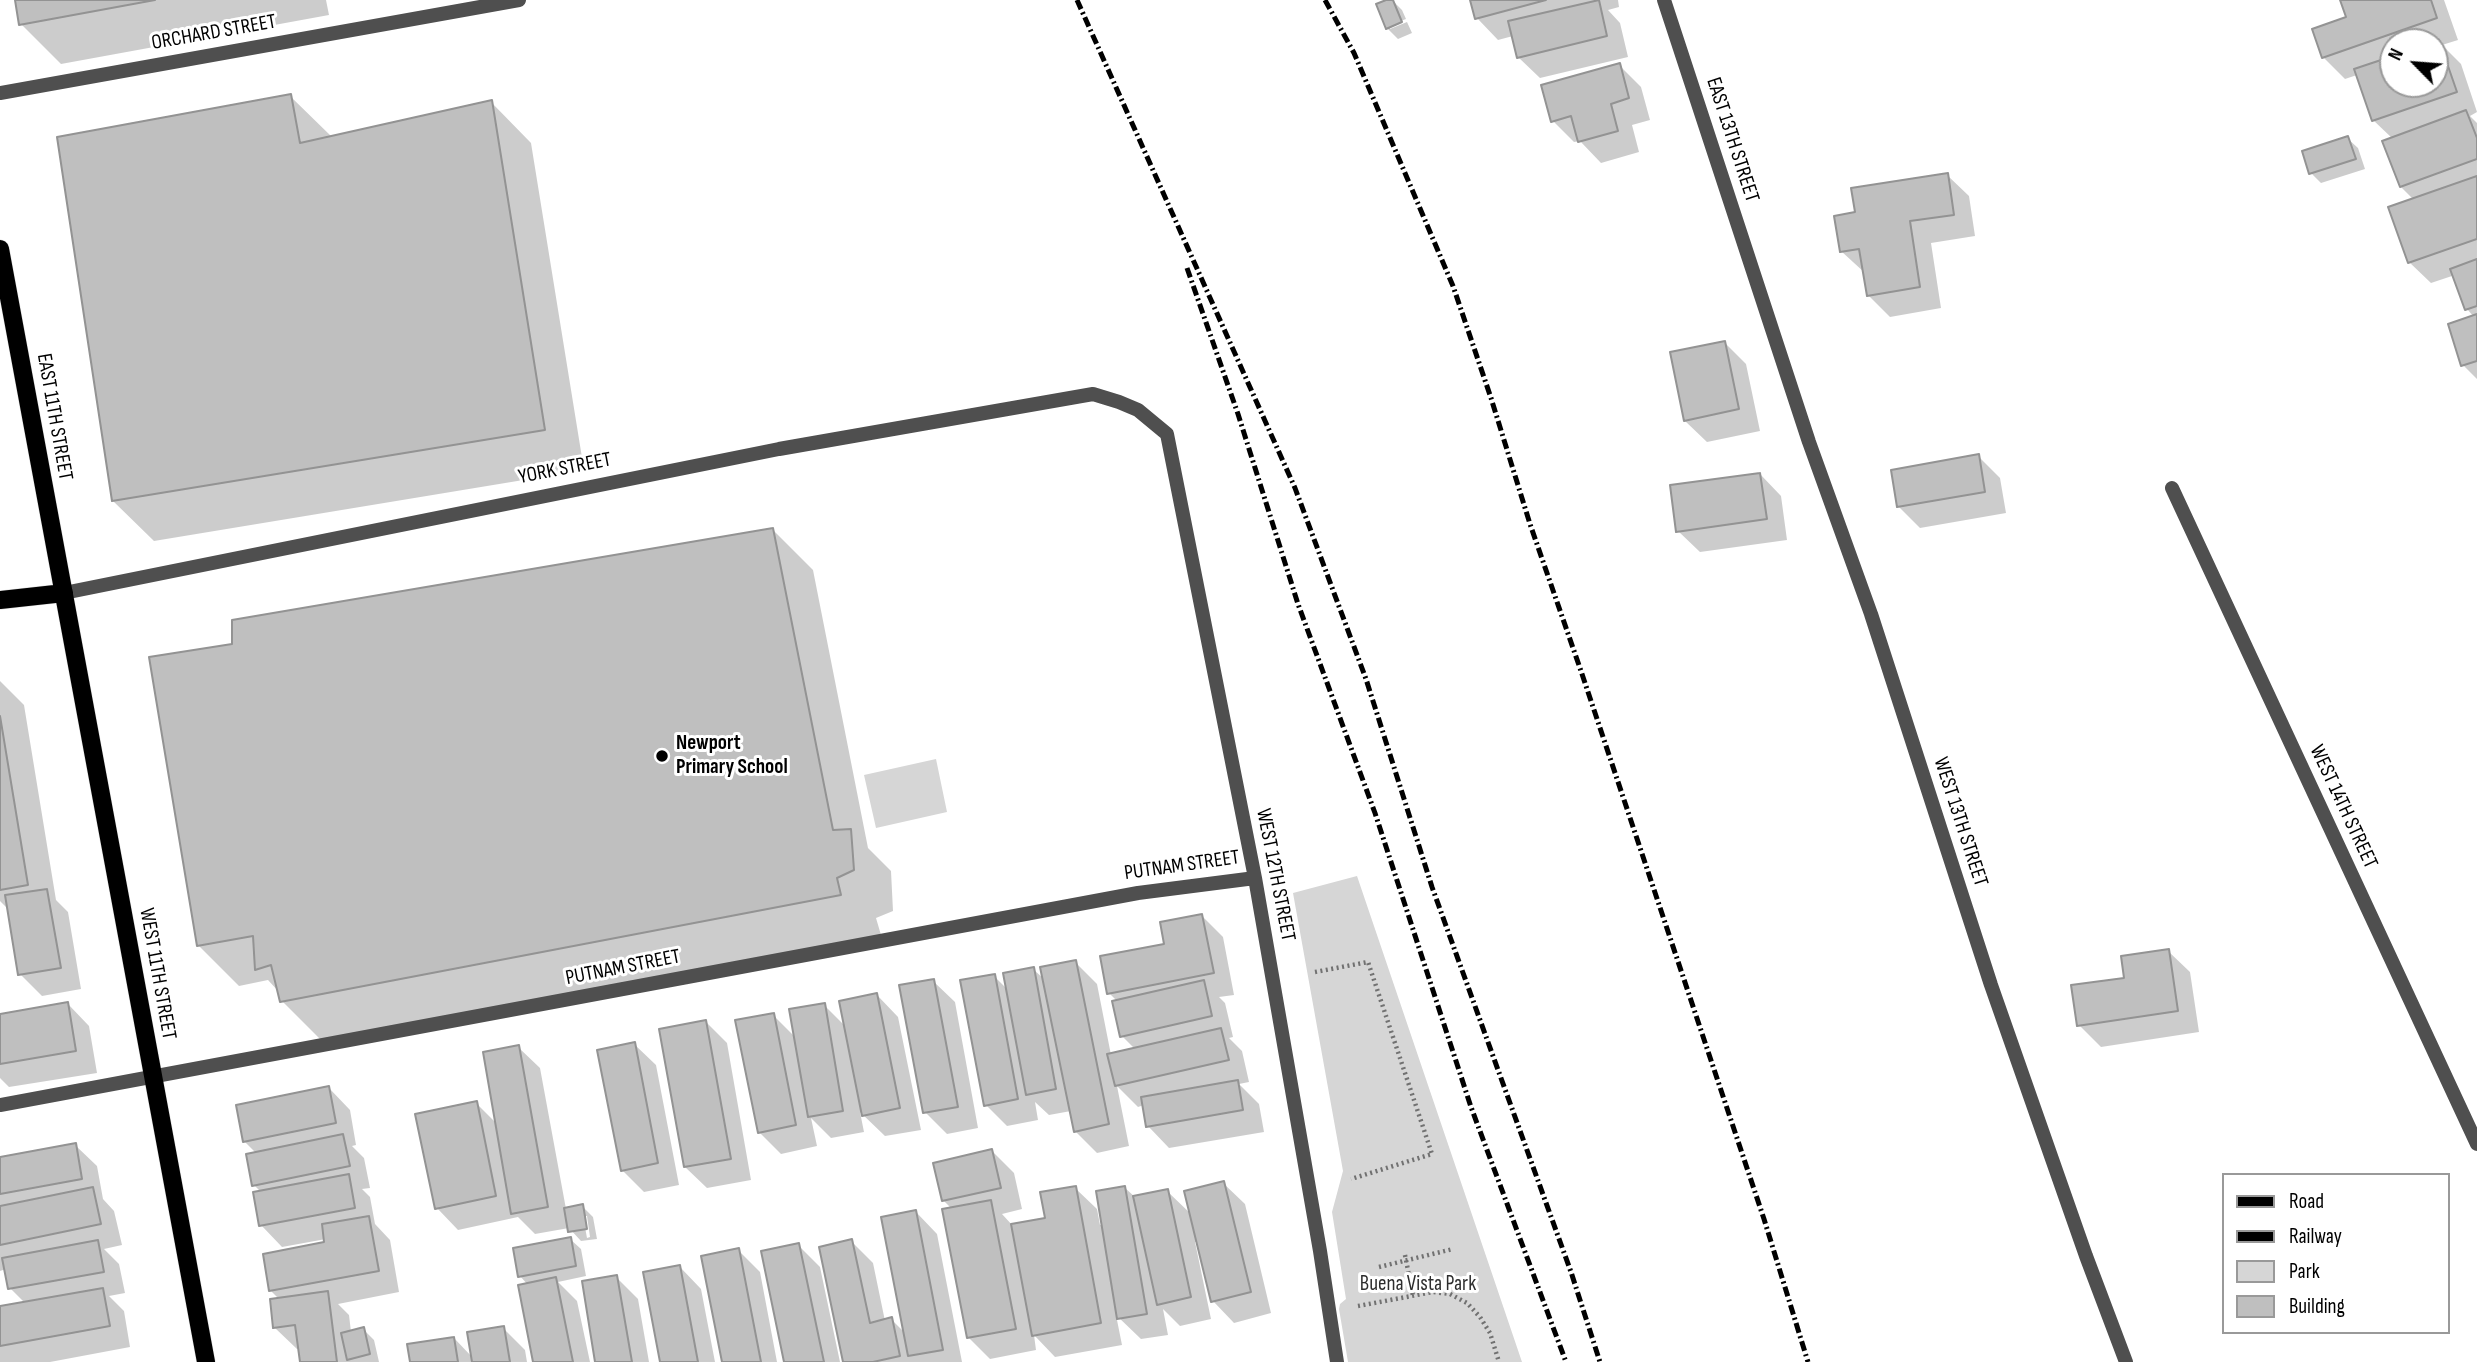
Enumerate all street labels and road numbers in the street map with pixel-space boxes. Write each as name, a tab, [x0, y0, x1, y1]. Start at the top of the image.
street label: ORCHARD STREET	[150, 10, 278, 56]
street label: EAST 13TH STREET	[1700, 74, 1764, 206]
street label: EAST 11TH STREET	[30, 352, 78, 482]
street label: YORK STREET	[516, 448, 614, 490]
street label: WEST 14TH STREET	[2303, 741, 2383, 873]
street label: WEST 13TH STREET	[1927, 754, 1993, 890]
street label: WEST 12TH STREET	[1250, 807, 1300, 943]
street label: PUTNAM STREET	[1123, 845, 1241, 887]
street label: WEST 11TH STREET	[133, 906, 181, 1042]
street label: PUTNAM STREET	[564, 945, 682, 991]

